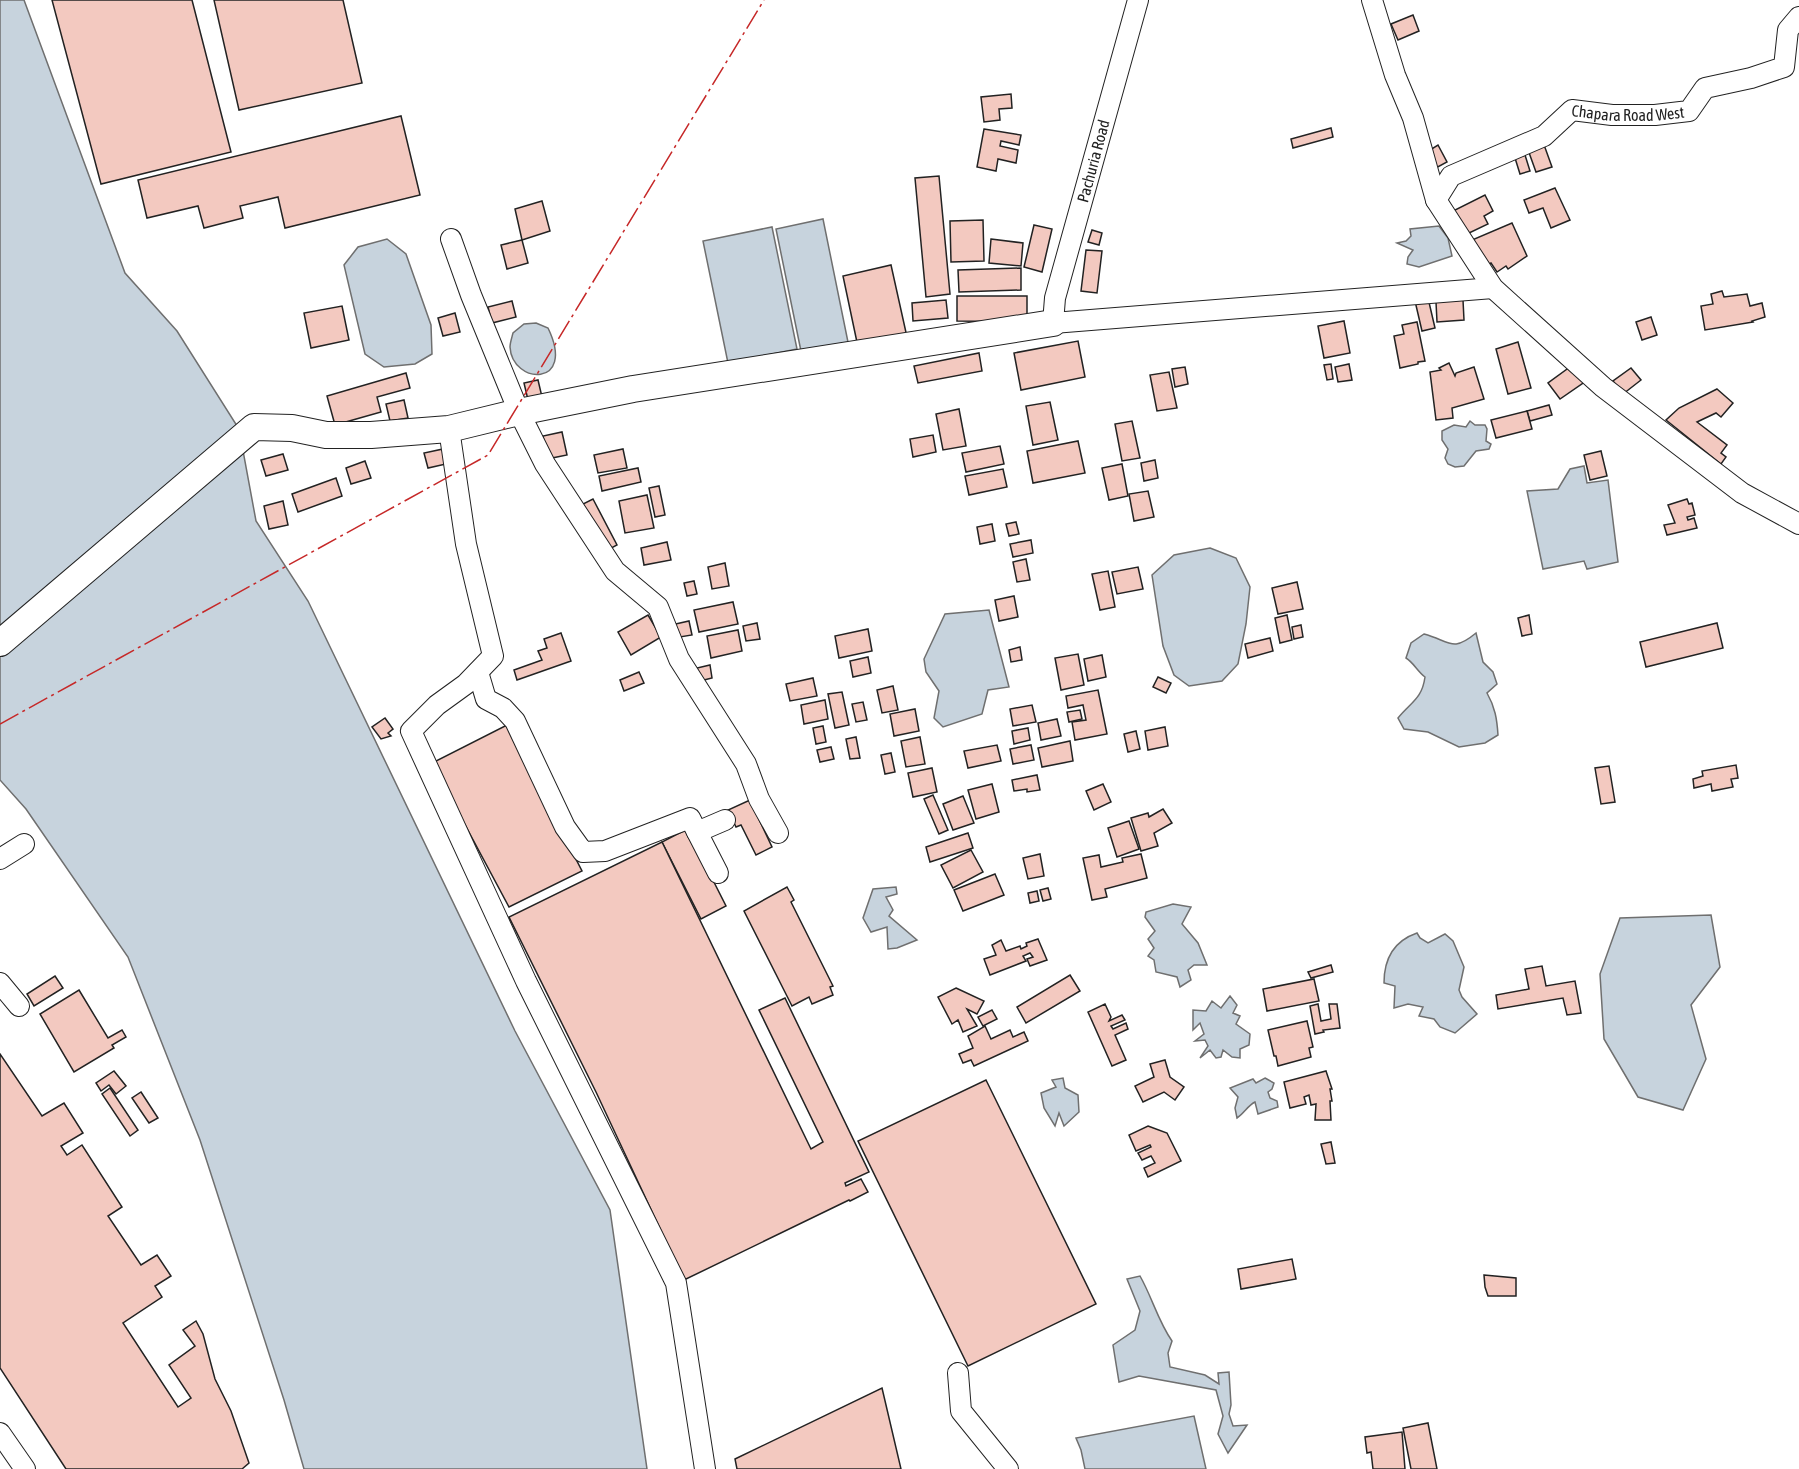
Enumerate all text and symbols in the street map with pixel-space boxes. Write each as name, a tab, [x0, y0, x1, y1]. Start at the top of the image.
street label: Chapara Road West	[1571, 101, 1686, 124]
street label: Pachuria Road	[1073, 118, 1113, 204]

